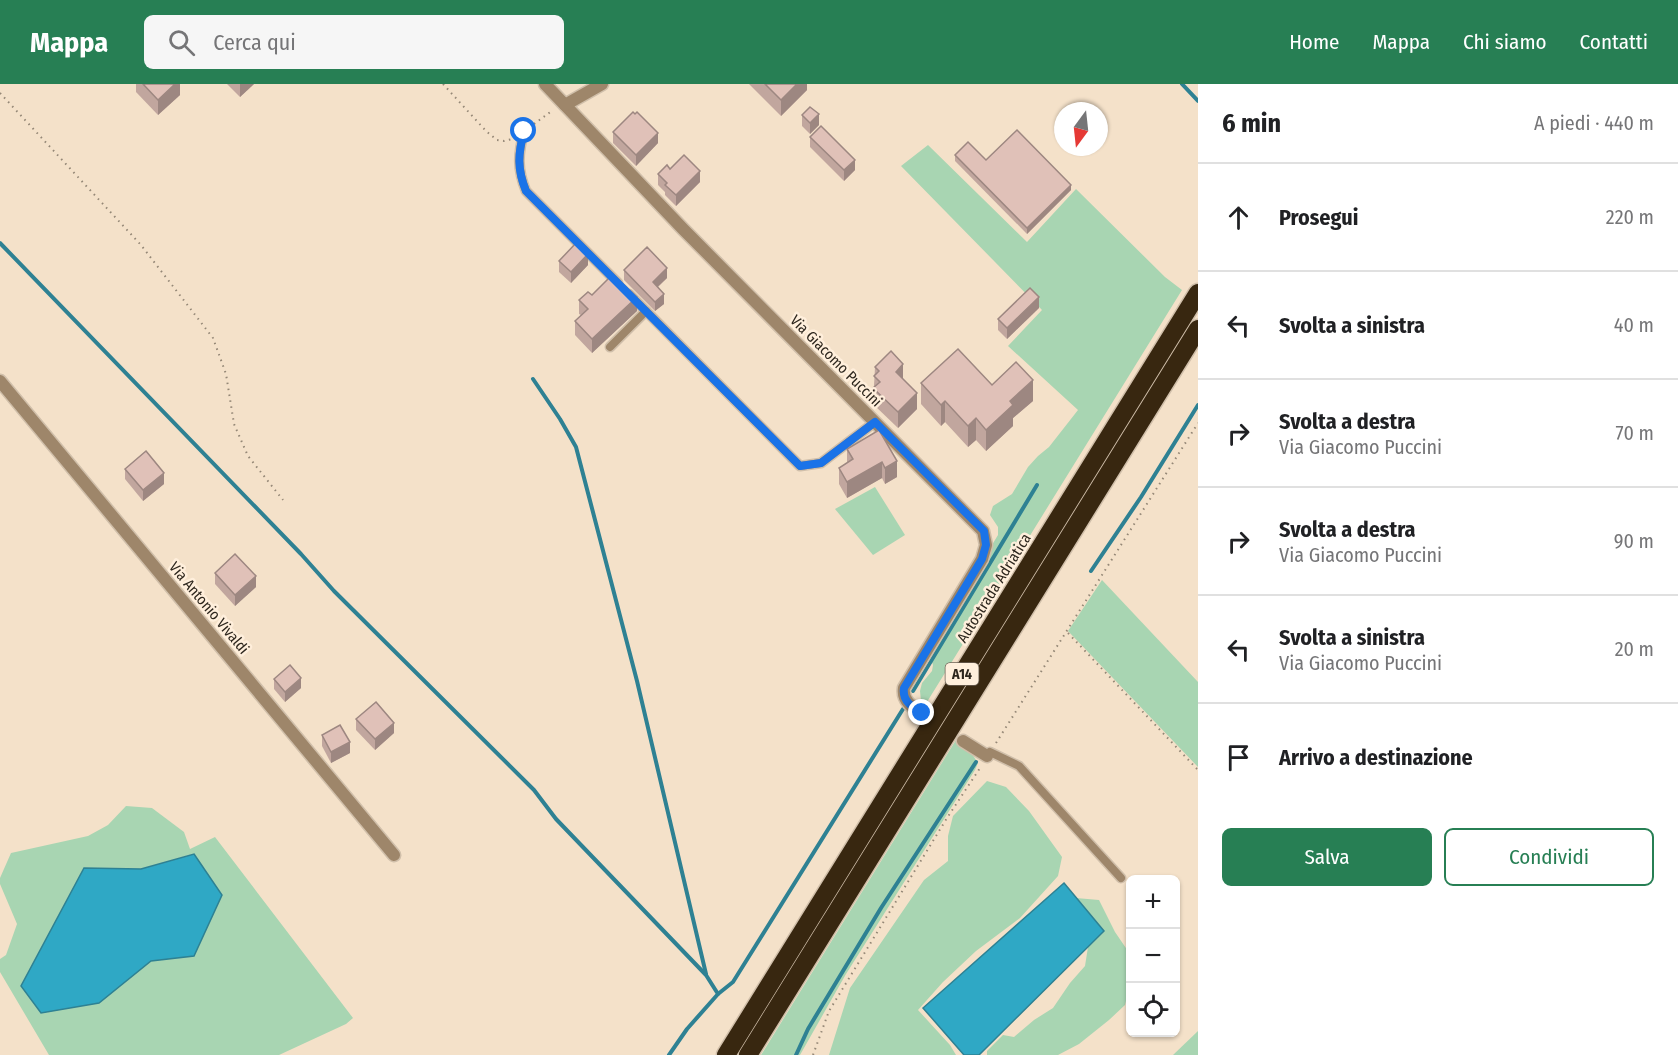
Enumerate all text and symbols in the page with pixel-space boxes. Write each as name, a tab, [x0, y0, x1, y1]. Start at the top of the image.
search box	[144, 15, 564, 69]
text: Mappa	[30, 26, 108, 59]
icon: search	[165, 26, 198, 59]
text: Cerca qui	[213, 29, 296, 56]
text: Home	[1289, 29, 1339, 55]
text: Mappa	[1372, 29, 1430, 55]
text: Chi siamo	[1463, 29, 1547, 55]
text: Contatti	[1580, 29, 1648, 55]
north arrow	[1054, 102, 1108, 156]
text: 6 min	[1222, 108, 1281, 139]
text: A piedi · 440 m	[1534, 111, 1654, 135]
route start	[510, 117, 536, 143]
icon: ahead	[1222, 201, 1255, 234]
text: Prosegui	[1279, 204, 1358, 231]
text: 220 m	[1606, 205, 1654, 229]
icon: left	[1222, 309, 1255, 342]
street label: Via Giacomo Puccini	[786, 311, 886, 411]
text: Svolta a sinistra	[1279, 312, 1425, 339]
text: 40 m	[1614, 313, 1654, 337]
text: Svolta a destra	[1279, 408, 1416, 435]
icon: right	[1222, 417, 1255, 450]
text: 70 m	[1616, 421, 1654, 445]
text: Via Giacomo Puccini	[1279, 435, 1442, 459]
text: Svolta a destra	[1279, 516, 1416, 543]
icon: right	[1222, 525, 1255, 558]
text: 90 m	[1614, 529, 1654, 553]
street label: Autostrada Adriatica	[953, 530, 1035, 646]
text: Via Giacomo Puccini	[1279, 543, 1442, 567]
street label: Via Antonio Vivaldi	[165, 558, 253, 658]
text: Svolta a sinistra	[1279, 624, 1425, 651]
icon: left	[1222, 633, 1255, 666]
text: 20 m	[1615, 637, 1654, 661]
text: Via Giacomo Puccini	[1279, 651, 1442, 675]
road number: A14	[946, 663, 978, 685]
route end	[908, 699, 934, 725]
icon: arrive	[1222, 741, 1255, 774]
text: Arrivo a destinazione	[1279, 744, 1473, 771]
button: Salva	[1222, 828, 1432, 886]
button: Condividi	[1444, 828, 1654, 886]
map controls	[1126, 875, 1180, 1037]
button: +	[1126, 875, 1180, 929]
button: −	[1126, 929, 1180, 983]
button: locate	[1126, 983, 1180, 1037]

